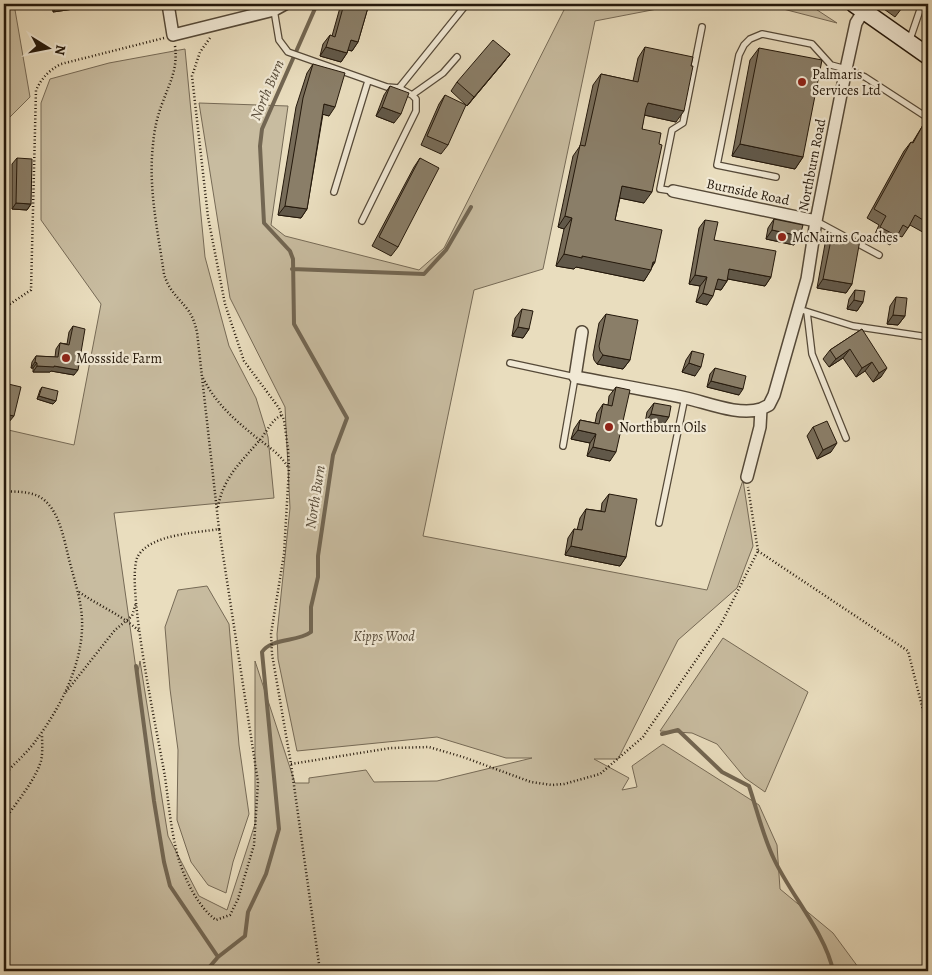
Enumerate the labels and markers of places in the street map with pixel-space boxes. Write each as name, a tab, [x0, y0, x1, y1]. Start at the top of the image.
place label: Palmaris Services Ltd	[812, 65, 881, 100]
marker: Palmaris Services Ltd	[796, 76, 808, 88]
place label: McNairns Coaches	[792, 228, 898, 247]
marker: McNairns Coaches	[776, 231, 788, 243]
place label: Mossside Farm	[76, 349, 162, 368]
marker: Mossside Farm	[60, 352, 72, 364]
place label: Northburn Oils	[619, 418, 706, 437]
marker: Northburn Oils	[603, 421, 615, 433]

